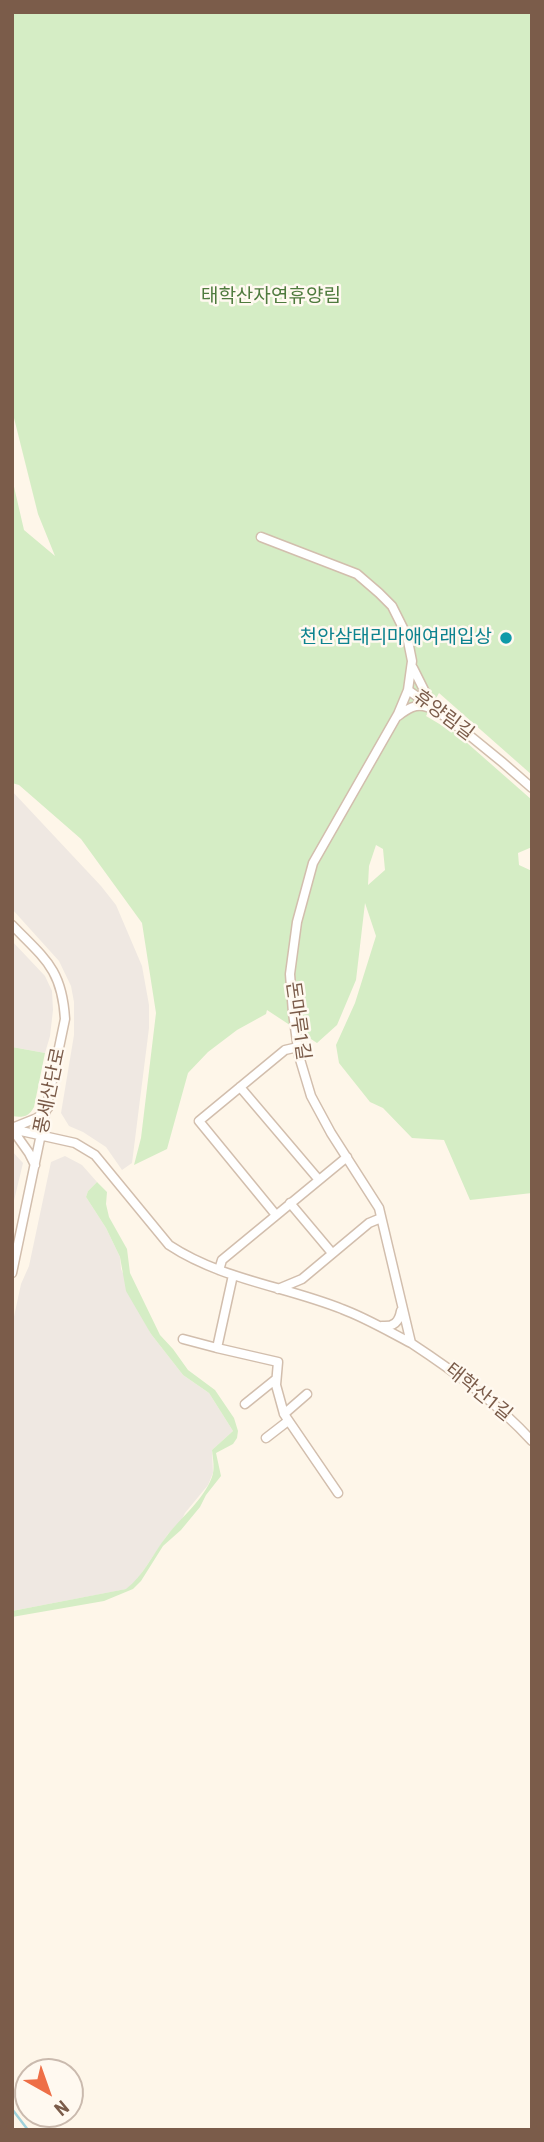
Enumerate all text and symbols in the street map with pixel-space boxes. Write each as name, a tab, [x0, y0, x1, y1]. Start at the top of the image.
park label: 태학산자연휴양림	[201, 286, 341, 308]
place label: 천안삼태리마애여래입상	[300, 627, 492, 649]
marker: 천안삼태리마애여래입상	[498, 630, 514, 646]
street label: 휴양림길	[408, 686, 478, 746]
street label: 돈마루1길	[280, 980, 314, 1062]
street label: 풍세산단로	[31, 1046, 71, 1136]
street label: 태학산1길	[440, 1359, 516, 1427]
north arrow	[14, 2058, 84, 2128]
text: N	[50, 2095, 73, 2120]

